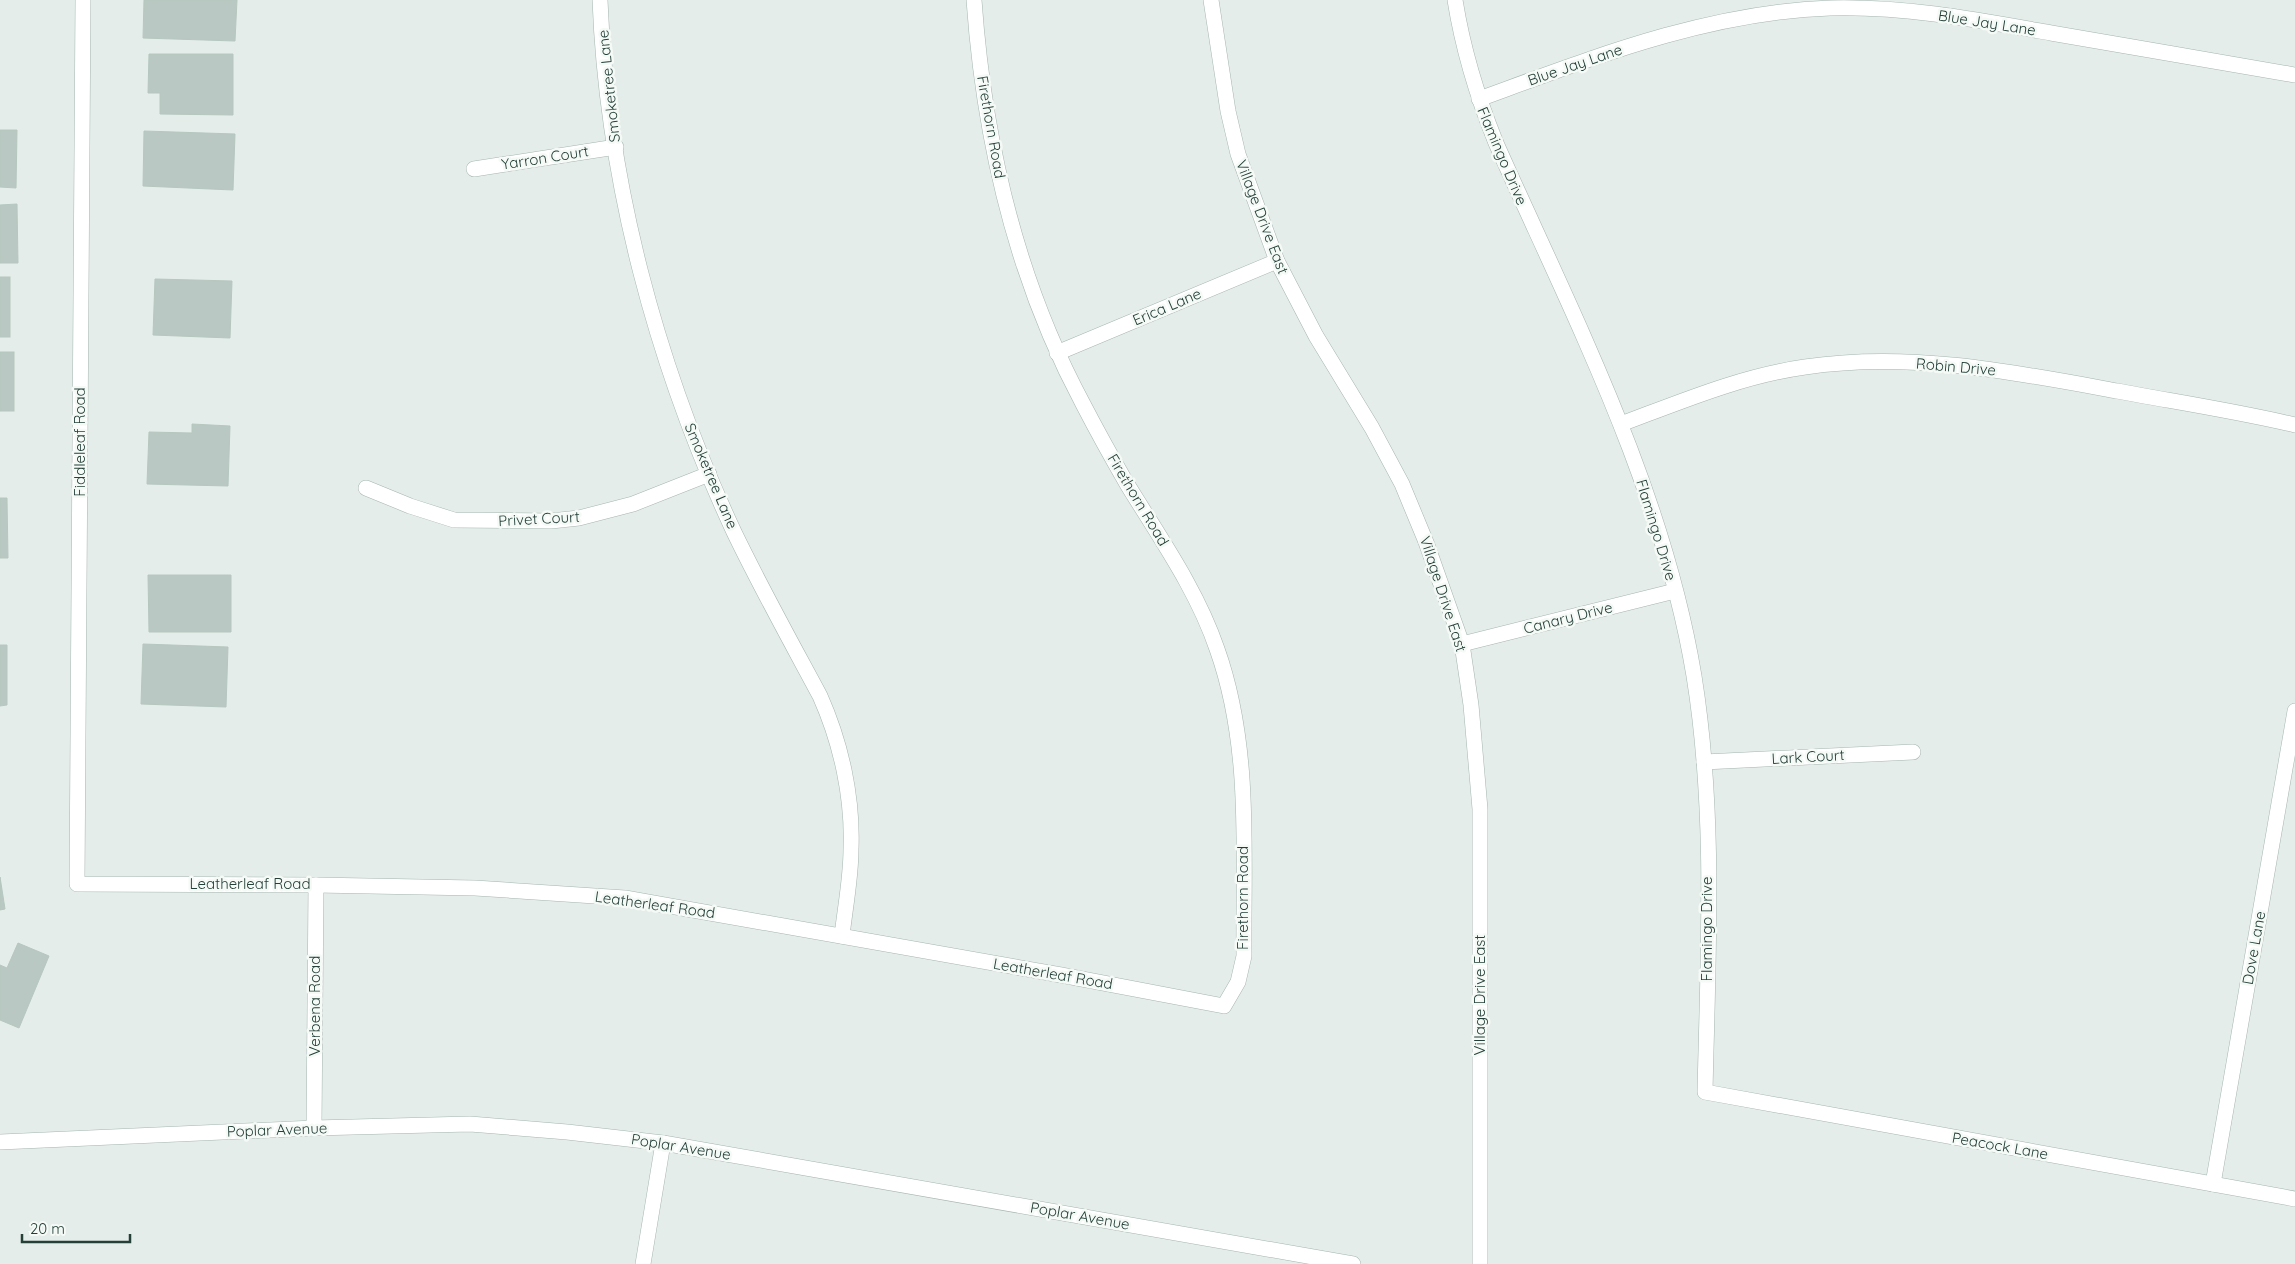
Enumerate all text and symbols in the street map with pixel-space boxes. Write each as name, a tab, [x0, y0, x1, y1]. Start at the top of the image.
street label: Blue Jay Lane	[1937, 5, 2037, 40]
street label: Smoketree Lane	[593, 29, 624, 143]
street label: Blue Jay Lane	[1525, 39, 1625, 90]
street label: Firethorn Road	[973, 74, 1010, 180]
street label: Flamingo Drive	[1473, 104, 1532, 208]
street label: Yarron Court	[500, 141, 590, 174]
street label: Village Drive East	[1232, 157, 1293, 277]
street label: Erica Lane	[1130, 284, 1204, 329]
street label: Robin Drive	[1915, 354, 1997, 379]
street label: Fiddleleaf Road	[70, 387, 89, 497]
street label: Smoketree Lane	[681, 420, 742, 532]
street label: Firethorn Road	[1103, 450, 1173, 549]
street label: Flamingo Drive	[1632, 477, 1681, 583]
street label: Privet Court	[498, 507, 580, 530]
street label: Village Drive East	[1416, 533, 1471, 654]
street label: Canary Drive	[1521, 597, 1614, 638]
street label: Lark Court	[1771, 745, 1845, 768]
street label: Firethorn Road	[1233, 846, 1252, 950]
street label: Leatherleaf Road	[189, 874, 311, 893]
street label: Flamingo Drive	[1697, 877, 1716, 981]
street label: Leatherleaf Road	[594, 887, 716, 922]
street label: Dove Lane	[2238, 910, 2269, 986]
street label: Village Drive East	[1470, 935, 1489, 1055]
street label: Leatherleaf Road	[992, 954, 1114, 993]
street label: Verbena Road	[305, 956, 324, 1056]
street label: Poplar Avenue	[226, 1118, 328, 1141]
street label: Peacock Lane	[1950, 1128, 2050, 1163]
street label: Poplar Avenue	[630, 1129, 732, 1164]
street label: Poplar Avenue	[1029, 1197, 1131, 1234]
scale bar	[22, 1212, 130, 1244]
text: 20 m	[30, 1219, 65, 1238]

